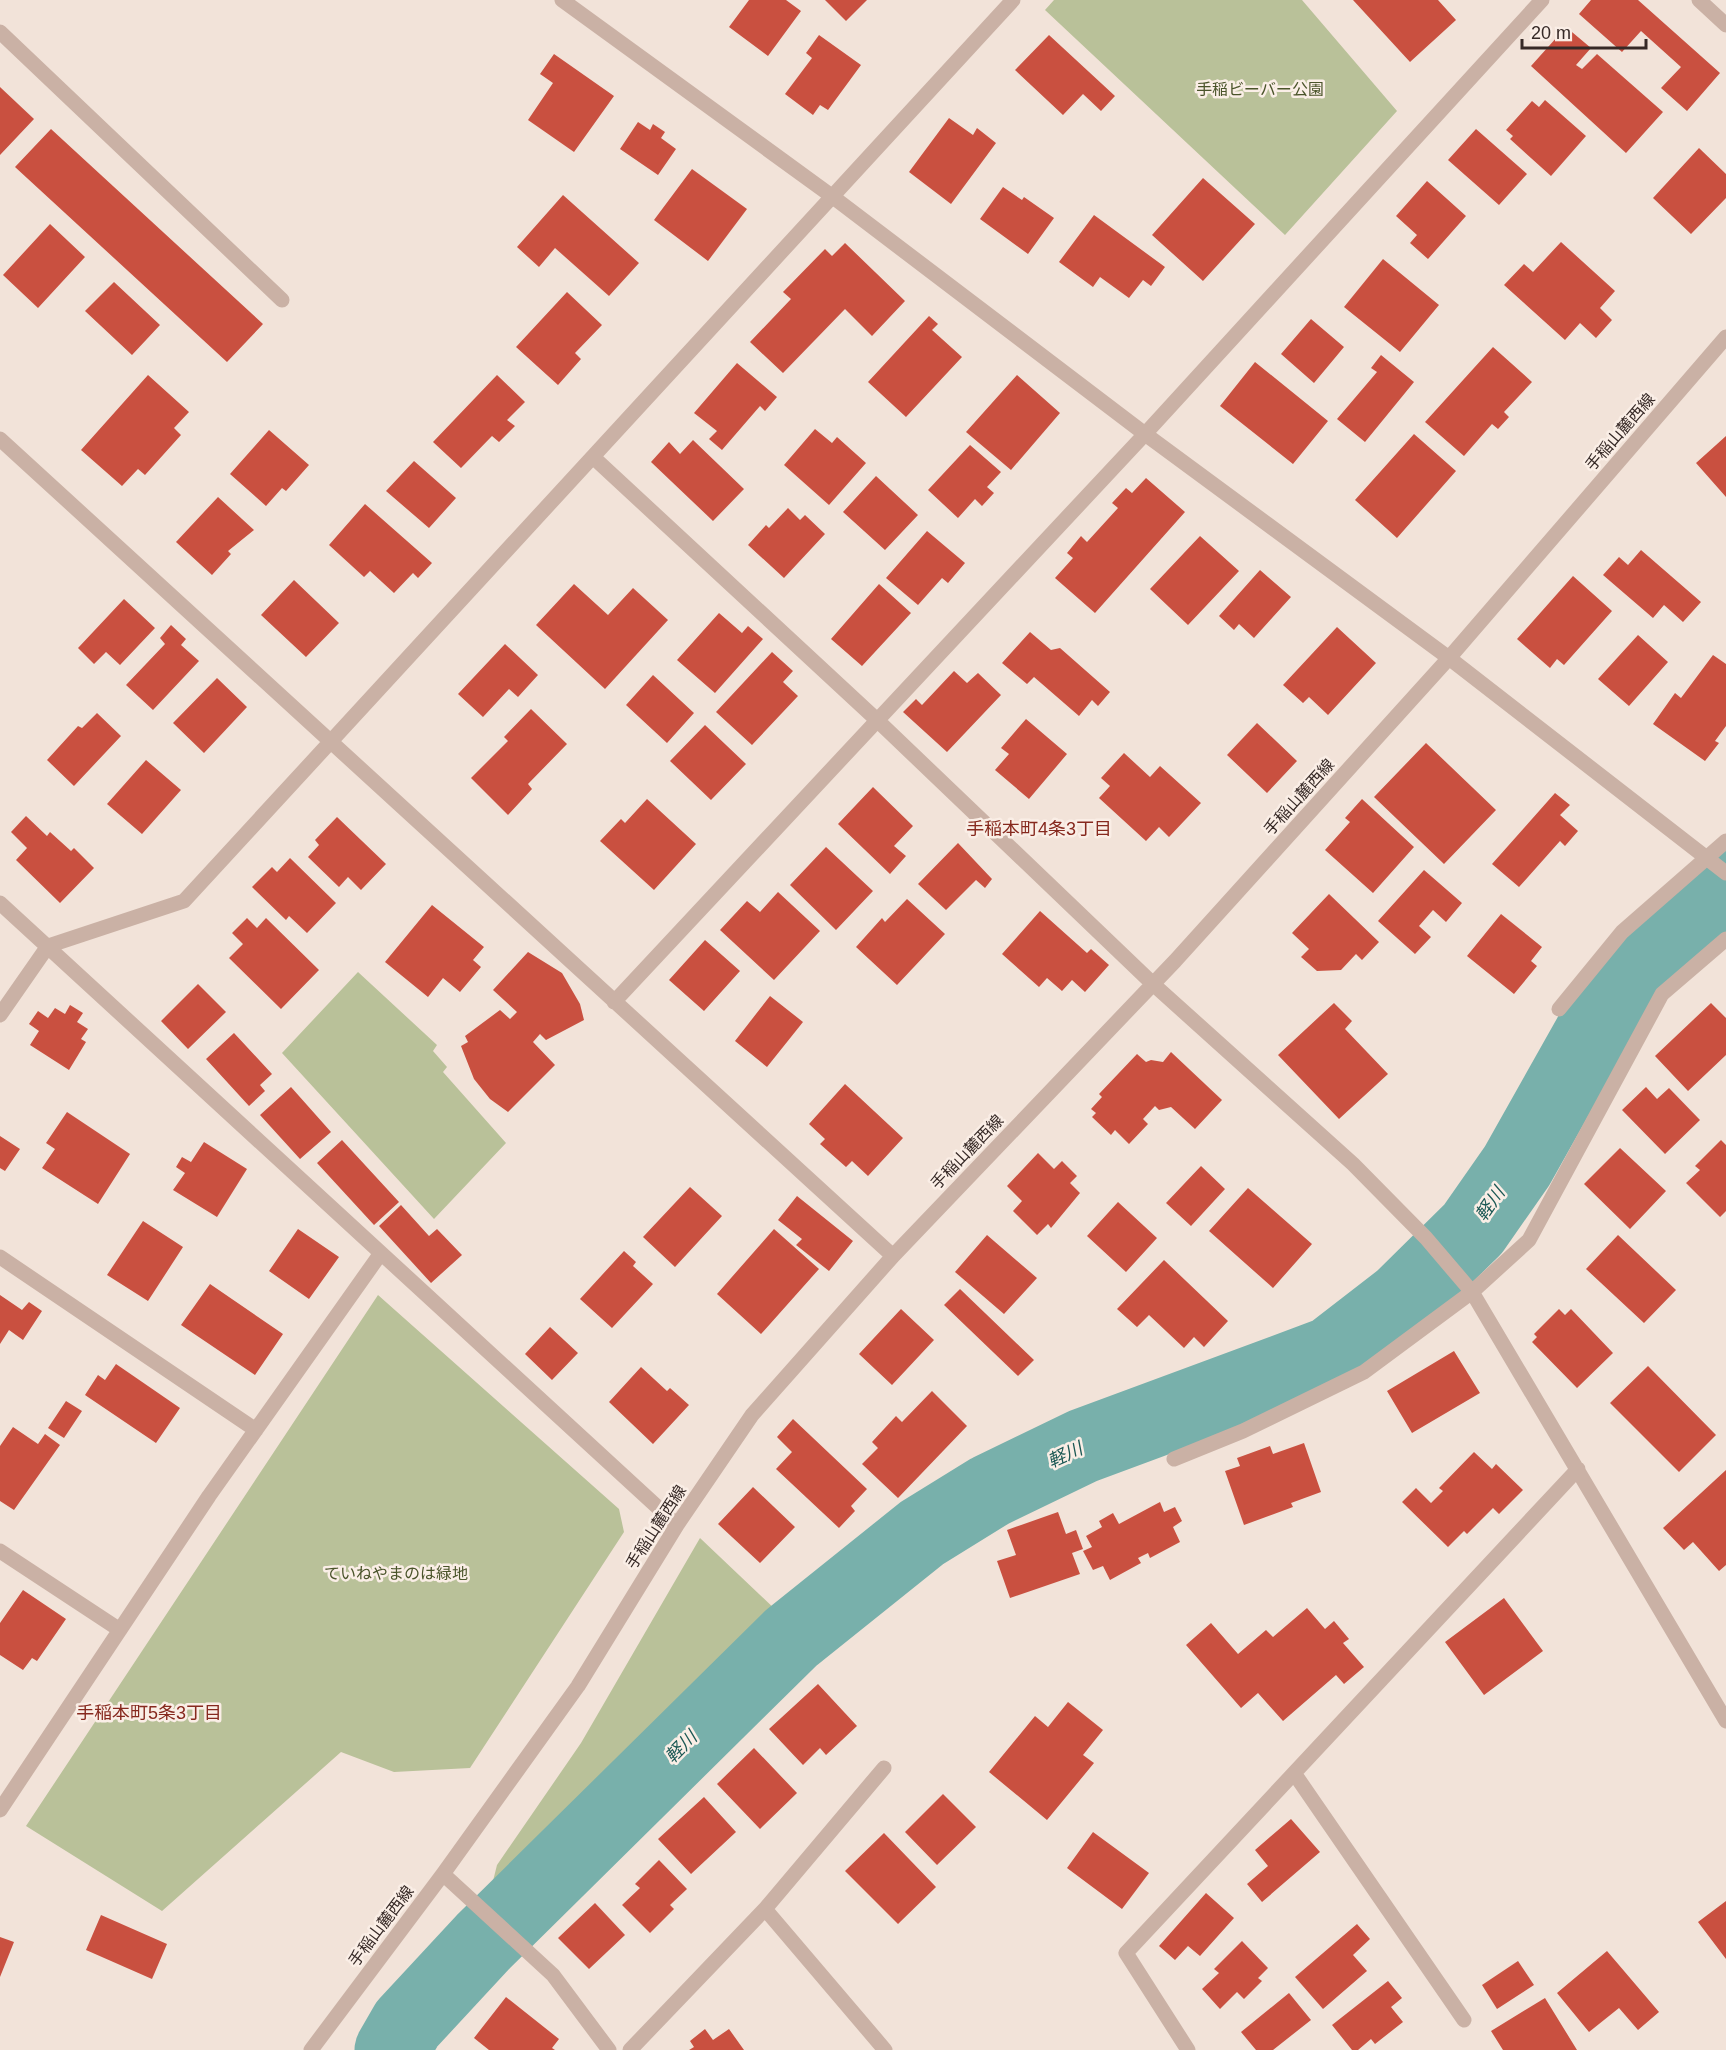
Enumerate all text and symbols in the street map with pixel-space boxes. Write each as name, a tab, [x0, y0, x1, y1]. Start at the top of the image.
scale bar	[1522, 12, 1646, 50]
text: 20 m	[1531, 23, 1571, 43]
park label: 手稲ビーバー公園	[1196, 81, 1324, 98]
street label: 手稲山麓西線	[1582, 390, 1658, 474]
street label: 手稲山麓西線	[1261, 756, 1337, 838]
district label: 手稲本町4条3丁目	[966, 819, 1112, 839]
street label: 手稲山麓西線	[928, 1112, 1006, 1192]
water label: 軽川	[1471, 1182, 1510, 1224]
water label: 軽川	[1044, 1437, 1087, 1472]
street label: 手稲山麓西線	[623, 1482, 689, 1572]
park label: ていねやまのは緑地	[324, 1565, 468, 1582]
district label: 手稲本町5条3丁目	[76, 1703, 222, 1723]
water label: 軽川	[661, 1726, 702, 1767]
street label: 手稲山麓西線	[345, 1883, 417, 1969]

